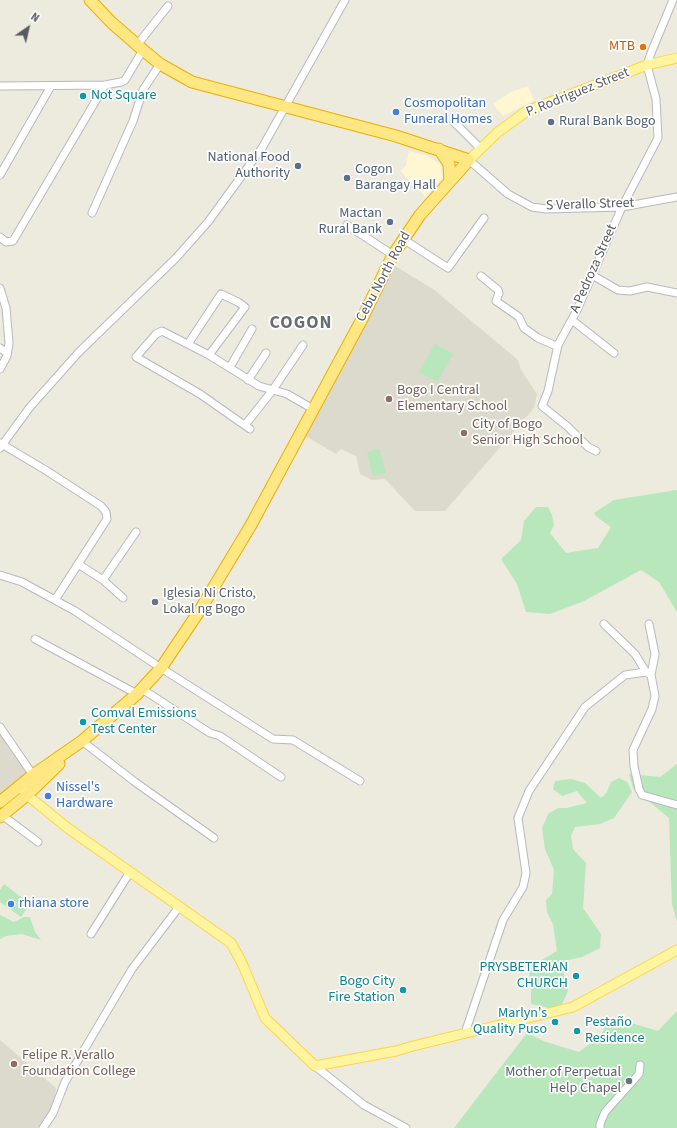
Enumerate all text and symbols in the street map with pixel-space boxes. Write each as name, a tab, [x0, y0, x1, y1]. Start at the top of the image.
north arrow	[8, 8, 48, 48]
text: N	[28, 9, 42, 26]
place label: MTB	[609, 39, 635, 55]
marker: MTB	[638, 42, 648, 52]
street label: P. Rodriguez Street	[524, 65, 632, 121]
place label: Not Square	[91, 88, 157, 104]
marker: Not Square	[78, 91, 88, 101]
place label: Cosmopolitan Funeral Homes	[404, 96, 492, 128]
marker: Cosmopolitan Funeral Homes	[391, 107, 401, 117]
place label: Rural Bank Bogo	[559, 114, 655, 130]
marker: Rural Bank Bogo	[546, 117, 556, 127]
place label: National Food Authority	[208, 150, 290, 182]
marker: National Food Authority	[293, 161, 303, 171]
place label: Cogon Barangay Hall	[355, 162, 436, 194]
marker: Cogon Barangay Hall	[342, 173, 352, 183]
street label: S Verallo Street	[546, 195, 634, 215]
place label: Mactan Rural Bank	[319, 206, 382, 238]
marker: Mactan Rural Bank	[385, 217, 395, 227]
street label: A Pedroza Street	[567, 222, 621, 316]
street label: Cebu North Road	[353, 229, 415, 325]
district label: COGON	[270, 313, 332, 335]
place label: Bogo I Central Elementary School	[397, 383, 507, 416]
marker: Bogo I Central Elementary School	[384, 394, 394, 404]
place label: City of Bogo Senior High School	[472, 417, 583, 450]
marker: City of Bogo Senior High School	[459, 428, 469, 438]
place label: Iglesia Ni Cristo, Lokal ng Bogo	[163, 586, 256, 618]
marker: Iglesia Ni Cristo, Lokal ng Bogo	[150, 597, 160, 607]
place label: Comval Emissions Test Center	[91, 706, 197, 738]
marker: Comval Emissions Test Center	[78, 717, 88, 727]
place label: Nissel's Hardware	[56, 780, 113, 812]
marker: Nissel's Hardware	[43, 791, 53, 801]
place label: rhiana store	[19, 896, 89, 912]
marker: rhiana store	[6, 899, 16, 909]
place label: PRYSBETERIAN CHURCH	[479, 960, 568, 992]
marker: PRYSBETERIAN CHURCH	[571, 971, 581, 981]
place label: Bogo City Fire Station	[328, 974, 395, 1006]
marker: Bogo City Fire Station	[398, 985, 408, 995]
place label: Marlyn's Quality Puso	[473, 1006, 547, 1038]
place label: Pestaño Residence	[585, 1015, 644, 1048]
marker: Marlyn's Quality Puso	[550, 1017, 560, 1027]
marker: Pestaño Residence	[572, 1026, 582, 1036]
place label: Felipe R. Verallo Foundation College	[22, 1048, 136, 1080]
marker: Felipe R. Verallo Foundation College	[9, 1059, 19, 1069]
place label: Mother of Perpetual Help Chapel	[505, 1065, 621, 1098]
marker: Mother of Perpetual Help Chapel	[624, 1076, 634, 1086]

